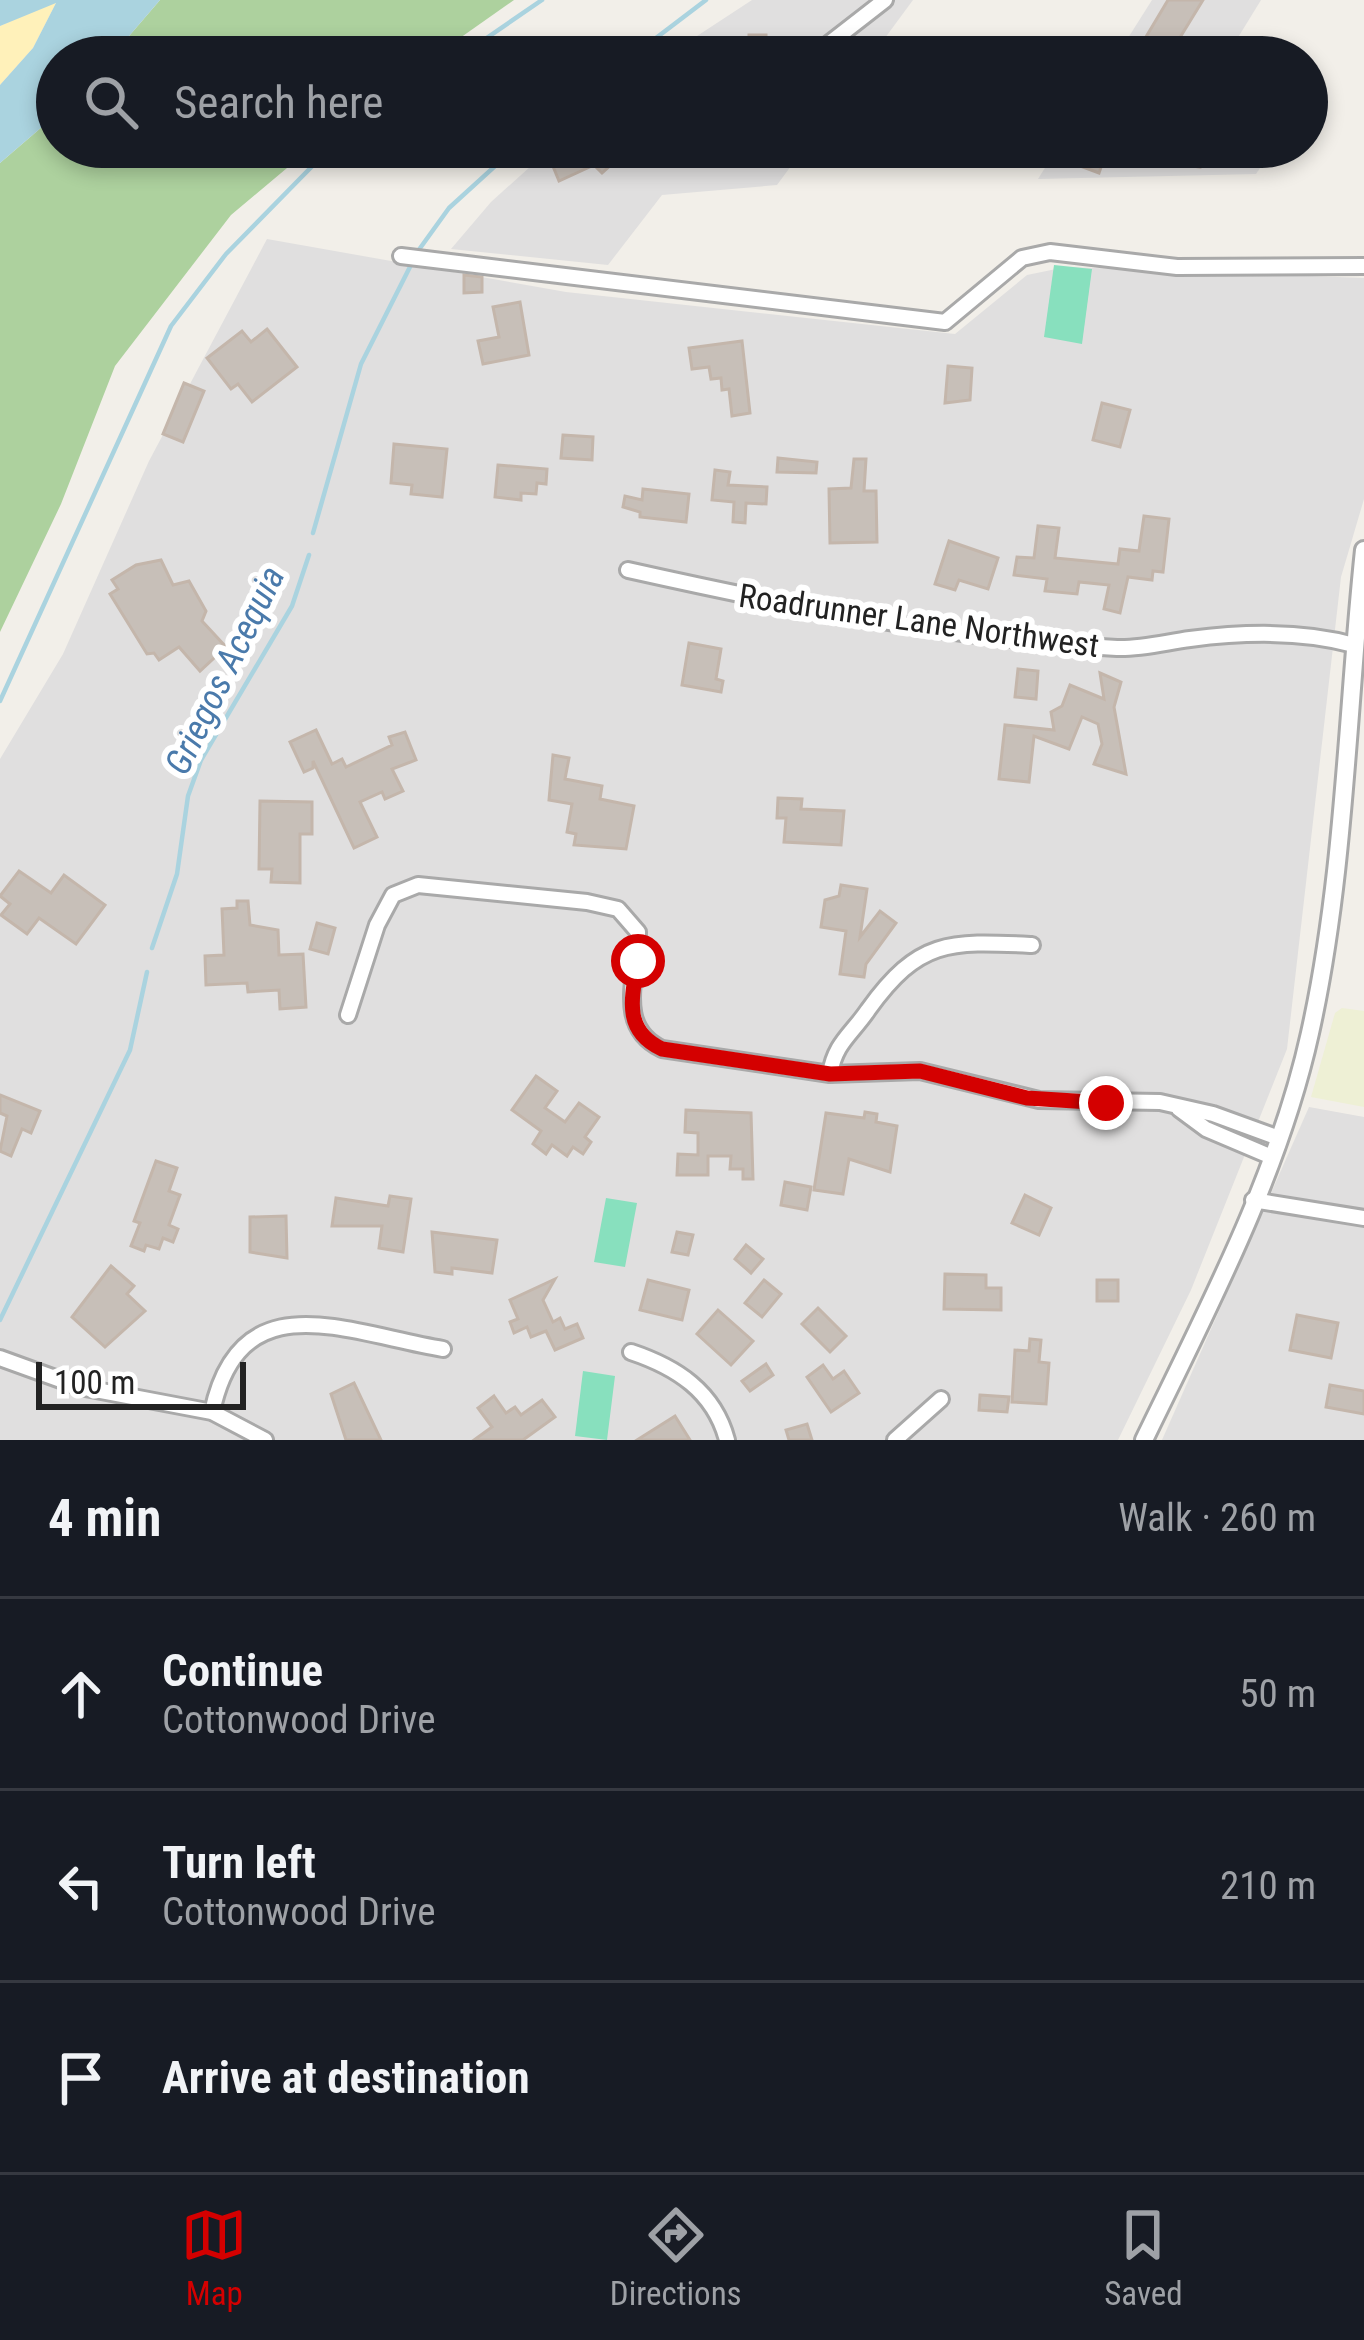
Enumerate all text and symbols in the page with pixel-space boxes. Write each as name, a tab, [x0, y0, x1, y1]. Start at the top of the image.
search box	[36, 36, 1328, 168]
icon: search	[78, 69, 144, 135]
text: Search here	[174, 76, 383, 129]
water label: Griegos Acequia	[156, 560, 293, 781]
street label: Roadrunner Lane Northwest	[736, 576, 1101, 665]
route start	[611, 934, 665, 988]
route end	[1079, 1076, 1133, 1130]
scale bar	[36, 1356, 246, 1409]
text: 100 m	[54, 1363, 135, 1402]
text: 4 min	[48, 1489, 161, 1548]
text: Walk · 260 m	[1118, 1495, 1316, 1541]
text: Continue	[162, 1644, 323, 1697]
icon: ahead	[48, 1661, 114, 1727]
text: 50 m	[1239, 1671, 1316, 1717]
text: Cottonwood Drive	[162, 1697, 435, 1743]
text: Turn left	[162, 1836, 316, 1889]
icon: left	[48, 1853, 114, 1919]
text: 210 m	[1220, 1863, 1316, 1909]
text: Cottonwood Drive	[162, 1889, 435, 1935]
icon: arrive	[48, 2045, 114, 2111]
text: Arrive at destination	[162, 2051, 530, 2104]
tab: Map	[181, 2202, 247, 2313]
tab: Directions	[610, 2202, 742, 2313]
tab: Saved	[1104, 2202, 1183, 2313]

